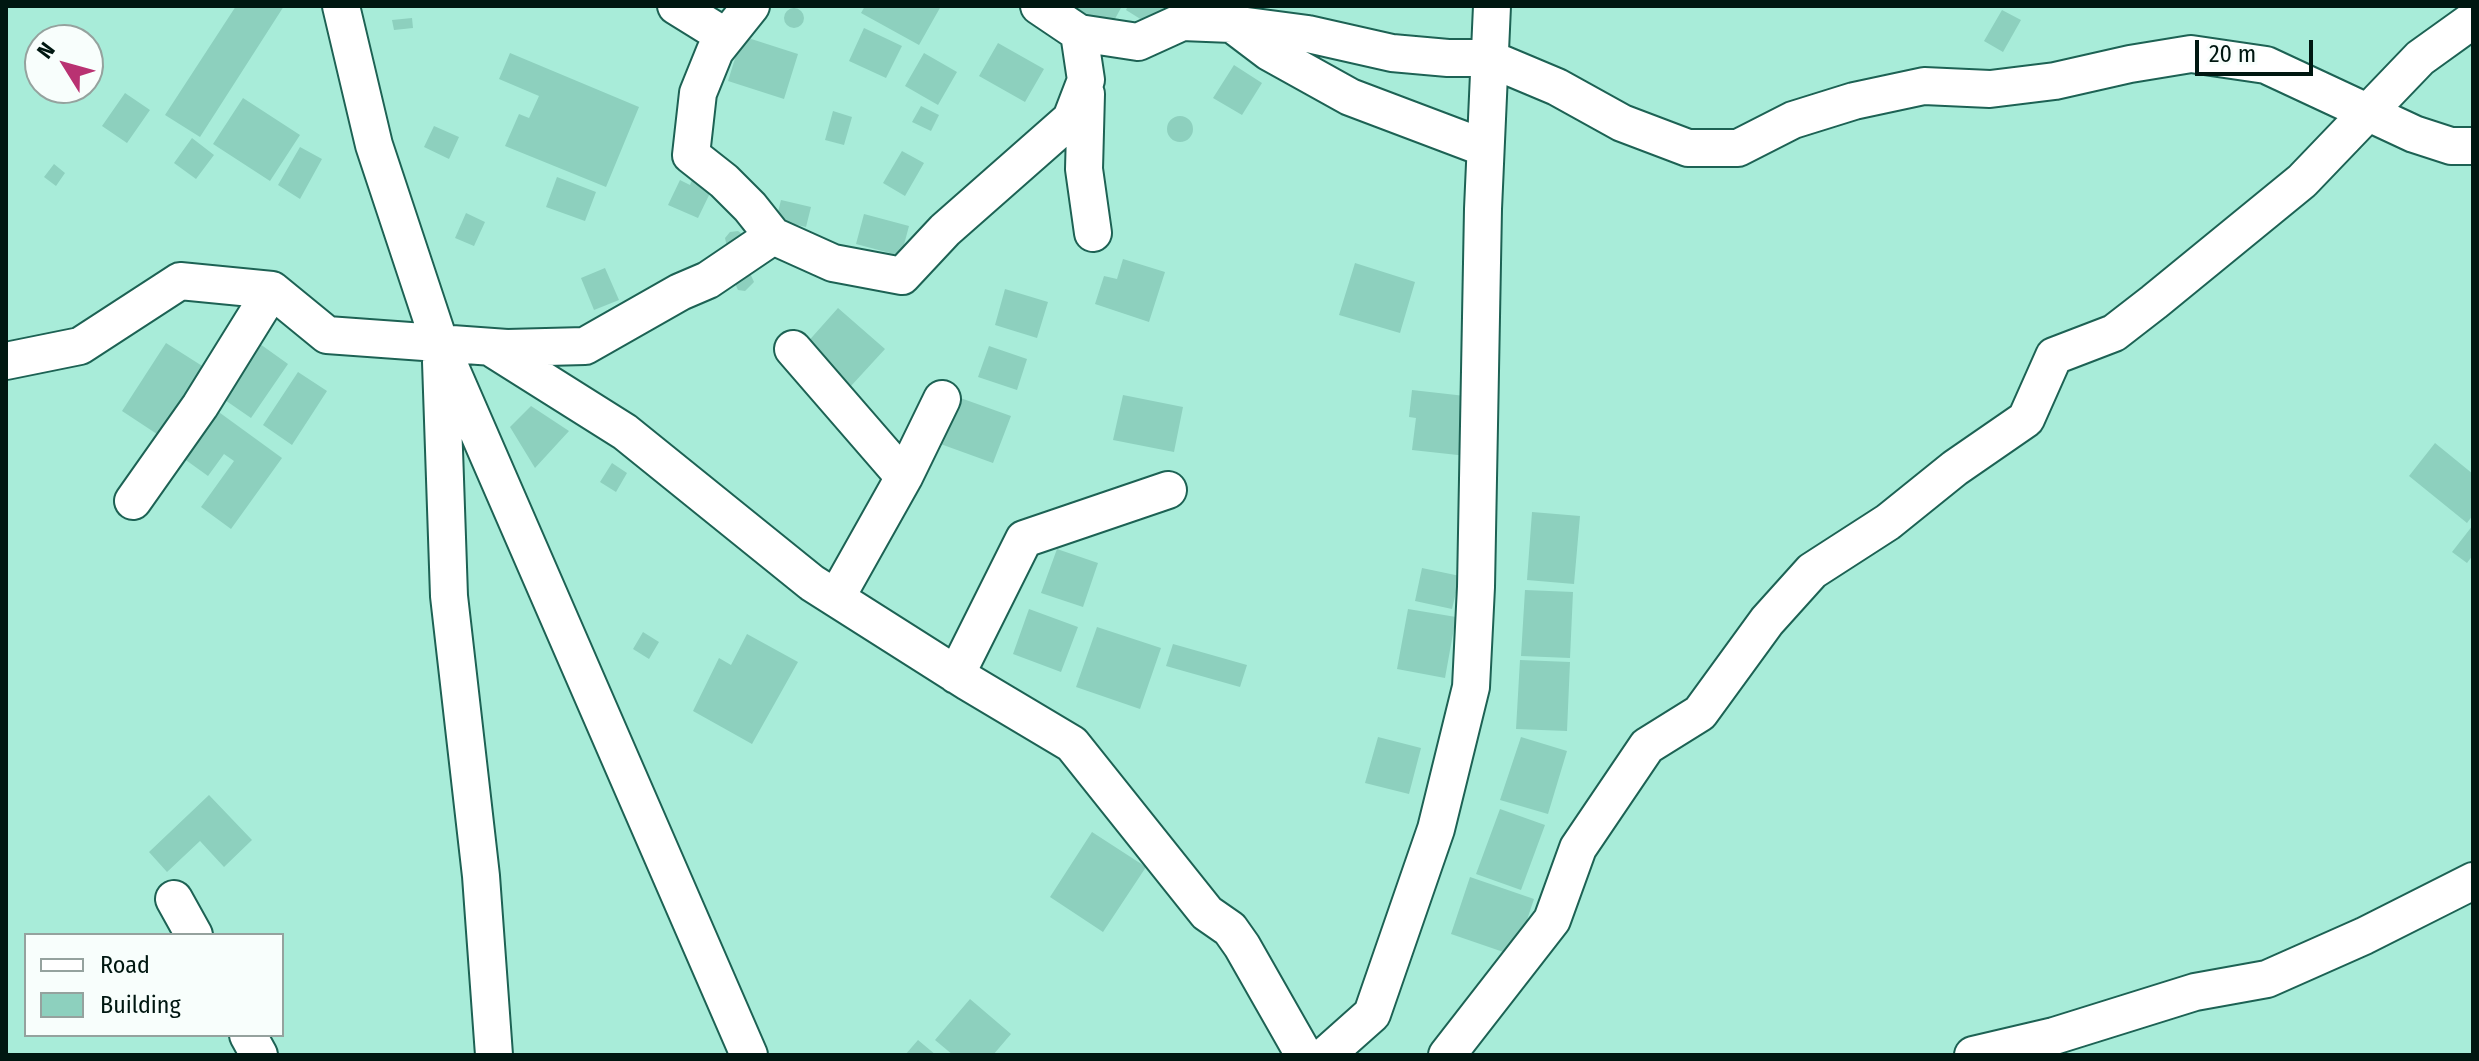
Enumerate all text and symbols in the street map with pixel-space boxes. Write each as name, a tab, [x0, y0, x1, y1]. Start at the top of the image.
north arrow	[24, 24, 104, 104]
scale bar	[2199, 24, 2317, 74]
text: N	[31, 37, 61, 64]
text: 20 m	[2209, 40, 2256, 68]
legend	[24, 933, 284, 1037]
text: Road	[100, 951, 150, 979]
text: Building	[100, 991, 181, 1019]

